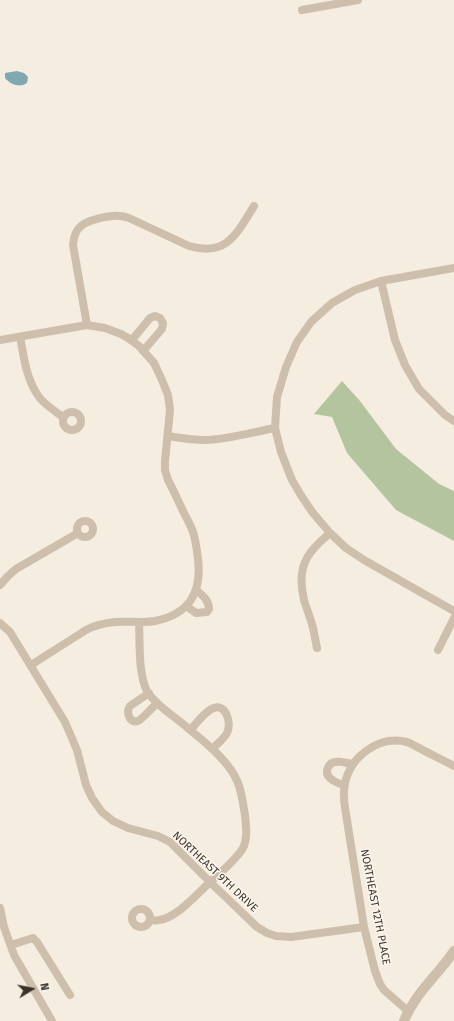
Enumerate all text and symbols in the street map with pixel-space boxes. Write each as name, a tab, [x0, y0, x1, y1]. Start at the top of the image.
street label: NORTHEAST 9TH DRIVE	[170, 829, 260, 915]
street label: NORTHEAST 12TH PLACE	[357, 848, 393, 966]
north arrow	[12, 969, 52, 1009]
text: N	[37, 982, 51, 992]

